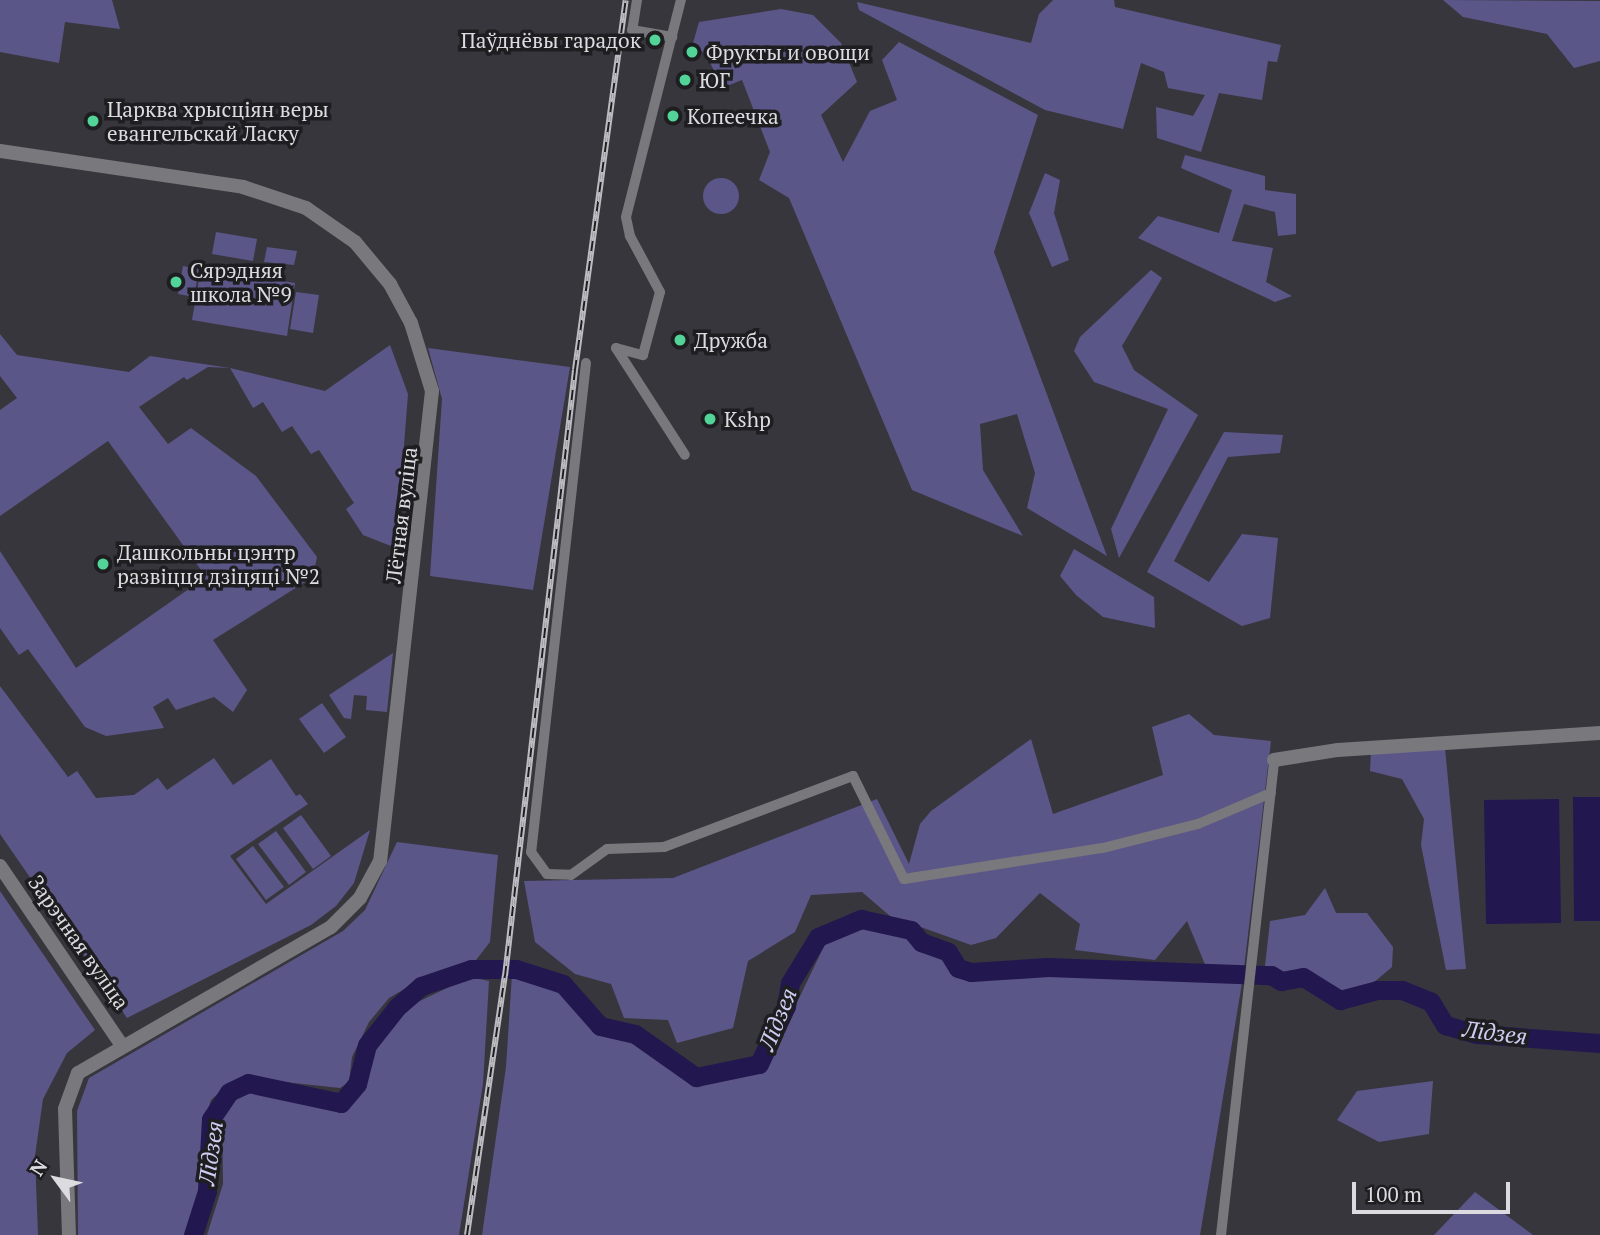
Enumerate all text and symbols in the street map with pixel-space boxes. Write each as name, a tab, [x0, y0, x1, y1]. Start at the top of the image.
place label: Паўднёвы гарадок	[461, 27, 641, 53]
marker: Паўднёвы гарадок	[647, 32, 663, 48]
place label: Фрукты и овощи	[706, 39, 870, 65]
marker: Фрукты и овощи	[684, 44, 700, 60]
place label: ЮГ	[699, 67, 730, 93]
marker: ЮГ	[677, 72, 693, 88]
place label: Царква хрысціян веры евангельскай Ласку	[107, 96, 329, 146]
place label: Копеечка	[687, 103, 779, 129]
marker: Копеечка	[665, 108, 681, 124]
marker: Царква хрысціян веры евангельскай Ласку	[85, 113, 101, 129]
place label: Сярэдняя школа №9	[190, 257, 292, 307]
marker: Сярэдняя школа №9	[168, 274, 184, 290]
place label: Дружба	[694, 327, 768, 353]
marker: Дружба	[672, 332, 688, 348]
place label: Kshp	[724, 406, 771, 432]
marker: Kshp	[702, 411, 718, 427]
street label: Лётная вуліца	[380, 446, 422, 584]
place label: Дашкольны цэнтр развіцця дзіцяці №2	[117, 539, 320, 589]
marker: Дашкольны цэнтр развіцця дзіцяці №2	[95, 556, 111, 572]
street label: Зарэчная вуліца	[23, 870, 135, 1014]
water label: Лідзея	[753, 984, 803, 1054]
water label: Лідзея	[1461, 1015, 1529, 1051]
water label: Лідзея	[193, 1119, 229, 1187]
north arrow	[21, 1144, 91, 1214]
text: N	[24, 1154, 52, 1180]
scale bar	[1355, 1168, 1512, 1212]
text: 100 m	[1365, 1180, 1422, 1208]

